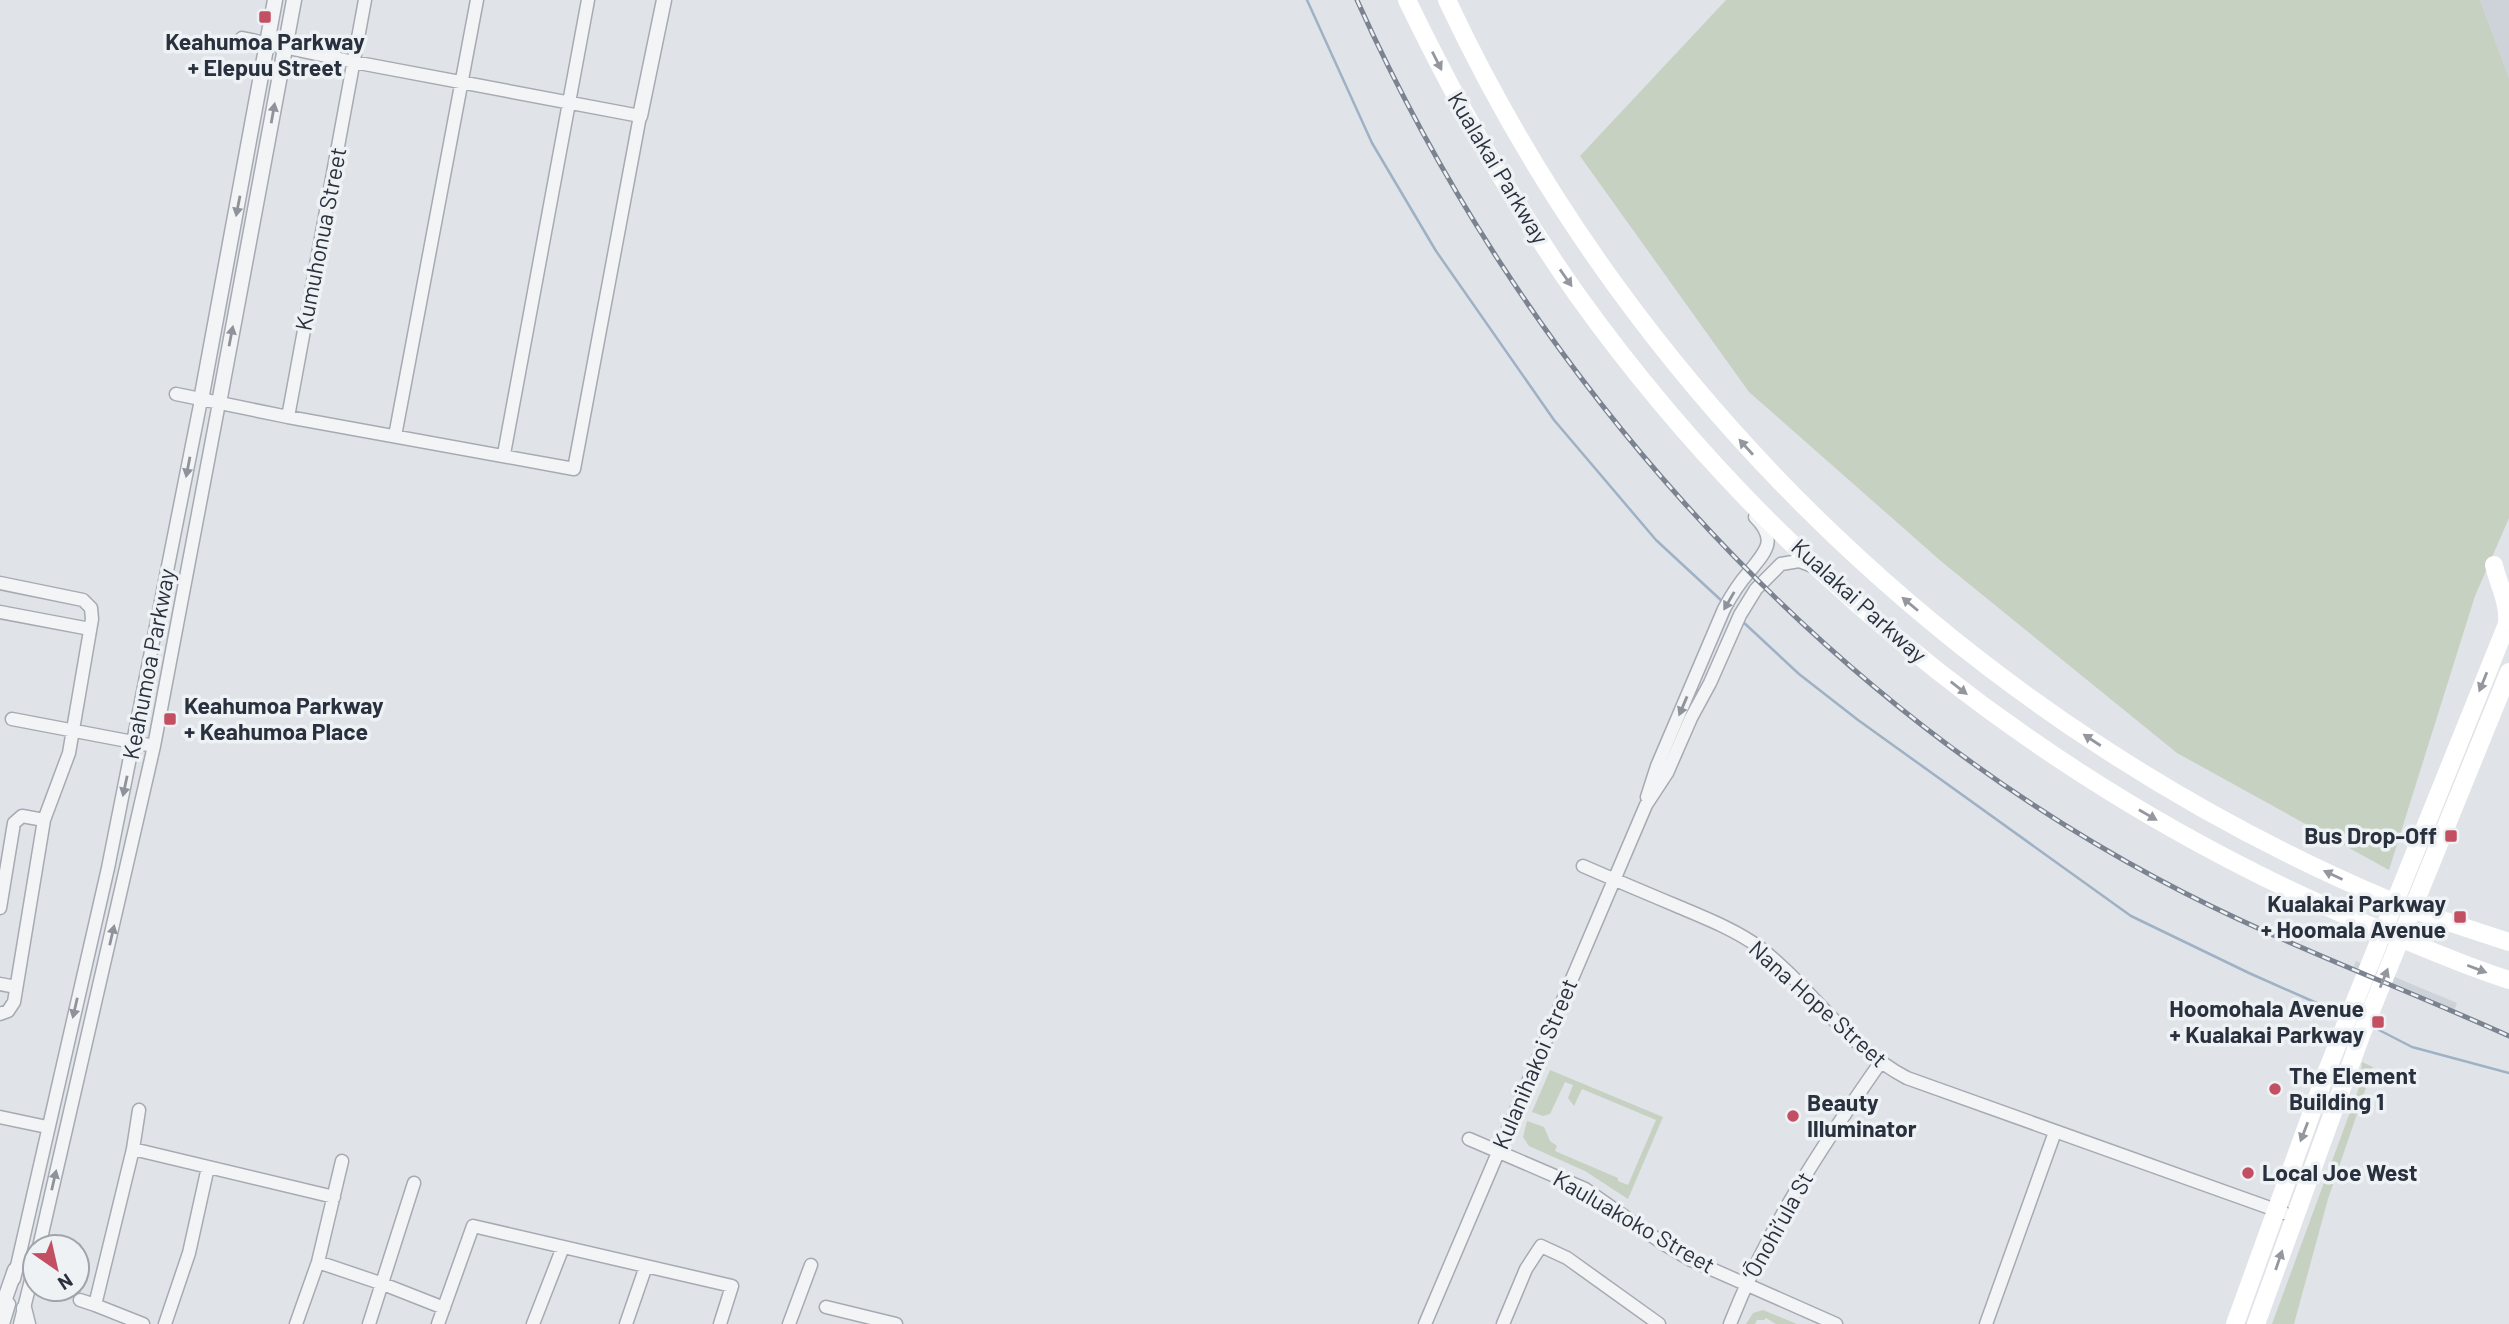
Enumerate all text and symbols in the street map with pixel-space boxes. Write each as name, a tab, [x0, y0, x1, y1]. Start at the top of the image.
marker: Keahumoa Parkway + Elepuu Street	[257, 9, 273, 25]
place label: Keahumoa Parkway + Elepuu Street	[165, 27, 365, 81]
one-way arrow	[1431, 51, 1442, 71]
street label: Kualakai Parkway	[1442, 86, 1555, 249]
one-way arrow	[267, 102, 278, 124]
street label: Kumuhonua Street	[288, 145, 352, 333]
one-way arrow	[232, 196, 243, 218]
one-way arrow	[1559, 269, 1573, 287]
one-way arrow	[226, 325, 237, 347]
one-way arrow	[1739, 439, 1755, 456]
one-way arrow	[183, 456, 194, 478]
street label: Kualakai Parkway	[1786, 532, 1933, 669]
street label: Keahumoa Parkway	[116, 566, 180, 762]
one-way arrow	[1723, 591, 1735, 611]
one-way arrow	[1901, 596, 1919, 612]
one-way arrow	[2478, 671, 2489, 692]
one-way arrow	[1950, 680, 1968, 695]
place label: Keahumoa Parkway + Keahumoa Place	[184, 691, 384, 745]
one-way arrow	[1677, 696, 1689, 716]
marker: Keahumoa Parkway + Keahumoa Place	[162, 711, 178, 727]
one-way arrow	[2082, 734, 2102, 747]
one-way arrow	[119, 775, 130, 797]
one-way arrow	[2138, 809, 2157, 821]
place label: Bus Drop-Off	[2304, 821, 2437, 849]
marker: Bus Drop-Off	[2443, 828, 2459, 844]
one-way arrow	[2323, 869, 2343, 881]
place label: Kualakai Parkway + Hoomala Avenue	[2261, 889, 2446, 943]
marker: Kualakai Parkway + Hoomala Avenue	[2452, 909, 2468, 925]
one-way arrow	[107, 924, 118, 946]
street label: Nana Hope Street	[1744, 934, 1893, 1072]
one-way arrow	[2467, 963, 2488, 974]
one-way arrow	[2378, 967, 2389, 988]
street label: Kulanihakoi Street	[1485, 974, 1583, 1153]
place label: Hoomohala Avenue + Kualakai Parkway	[2169, 994, 2364, 1048]
one-way arrow	[69, 997, 80, 1019]
marker: Hoomohala Avenue + Kualakai Parkway	[2370, 1014, 2386, 1030]
place label: The Element Building 1	[2289, 1061, 2417, 1115]
marker: The Element Building 1	[2267, 1081, 2283, 1097]
place label: Beauty Illuminator	[1807, 1088, 1917, 1142]
marker: Beauty Illuminator	[1785, 1108, 1801, 1124]
one-way arrow	[2298, 1121, 2309, 1142]
place label: Local Joe West	[2262, 1158, 2417, 1186]
street label: Kauluakoko Street	[1549, 1163, 1720, 1279]
marker: Local Joe West	[2240, 1165, 2256, 1181]
street label: ‘Ōnohi‘ula St	[1736, 1166, 1818, 1285]
one-way arrow	[49, 1169, 60, 1191]
north arrow	[21, 1233, 91, 1303]
one-way arrow	[2274, 1249, 2285, 1270]
text: N	[54, 1269, 77, 1296]

